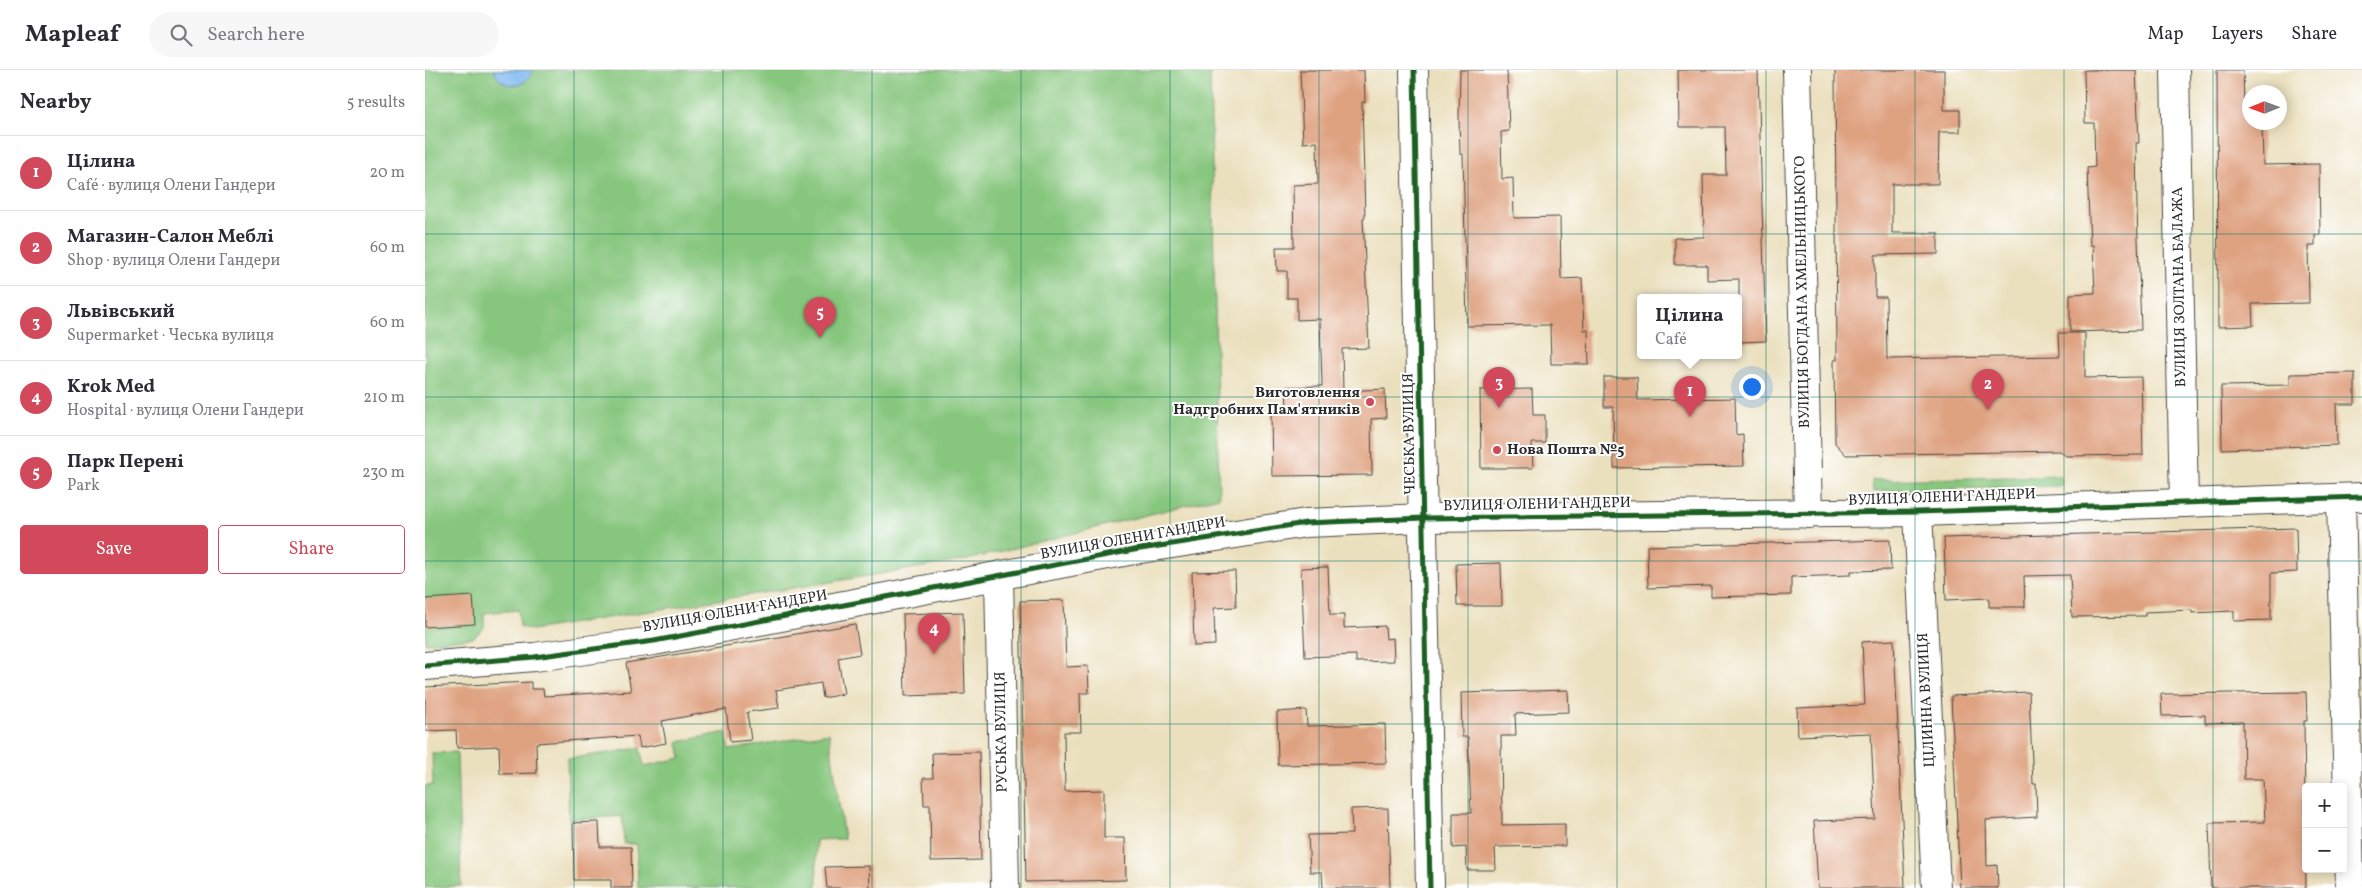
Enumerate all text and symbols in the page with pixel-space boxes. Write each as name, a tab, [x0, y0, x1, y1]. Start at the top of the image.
search box	[149, 12, 499, 57]
text: Mapleaf	[25, 18, 119, 52]
icon: search	[167, 21, 195, 49]
text: Search here	[207, 22, 305, 48]
text: Map	[2147, 22, 2183, 47]
text: Layers	[2211, 22, 2263, 47]
text: Share	[2291, 22, 2337, 47]
north arrow	[2242, 85, 2287, 130]
text: Nearby	[20, 88, 91, 117]
text: 5 results	[347, 92, 405, 114]
text: Цілина	[67, 149, 135, 175]
street label: ВУЛИЦЯ БОГДАНА ХМЕЛЬНИЦЬКОГО	[1790, 155, 1816, 429]
text: 1	[33, 162, 39, 184]
text: 20 m	[370, 162, 405, 184]
text: Café · вулиця Олени Гандери	[67, 175, 276, 197]
street label: ВУЛИЦЯ ЗОЛТАНА БАЛАЖА	[2168, 186, 2192, 387]
text: Магазин-Салон Меблі	[67, 224, 274, 250]
text: 2	[32, 237, 40, 259]
text: 60 m	[370, 237, 405, 259]
text: Shop · вулиця Олени Гандери	[67, 250, 280, 272]
popup	[1637, 294, 1742, 359]
pin: 5	[804, 297, 836, 338]
text: Львівський	[67, 299, 175, 325]
text: Цілина	[1655, 303, 1724, 329]
text: 3	[32, 312, 40, 334]
text: 60 m	[370, 312, 405, 334]
text: Supermarket · Чеська вулиця	[67, 325, 274, 347]
text: Café	[1655, 329, 1687, 351]
pin: 3	[1483, 367, 1515, 408]
pin: 2	[1972, 369, 2004, 410]
street label: ЧЕСЬКА ВУЛИЦЯ	[1398, 373, 1422, 495]
text: Krok Med	[67, 374, 155, 400]
your location	[1739, 374, 1765, 400]
pin: 1	[1674, 376, 1706, 417]
place label: Виготовлення Надгробних Пам'ятників	[1173, 383, 1360, 421]
text: 4	[31, 387, 41, 409]
text: 210 m	[363, 387, 405, 409]
marker: Виготовлення Надгробних Пам'ятників	[1364, 396, 1376, 408]
text: Hospital · вулиця Олени Гандери	[67, 400, 304, 422]
place label: Нова Пошта №5	[1507, 440, 1625, 461]
marker: Нова Пошта №5	[1491, 444, 1503, 456]
text: Парк Перені	[67, 449, 184, 475]
text: 5	[32, 462, 40, 484]
text: 230 m	[362, 462, 405, 484]
text: Park	[67, 475, 100, 497]
street label: ВУЛИЦЯ ОЛЕНИ ГАНДЕРИ	[1848, 484, 2036, 512]
street label: ВУЛИЦЯ ОЛЕНИ ГАНДЕРИ	[1443, 493, 1631, 517]
street label: ВУЛИЦЯ ОЛЕНИ ГАНДЕРИ	[1039, 512, 1227, 566]
button: Save	[20, 525, 208, 574]
button: Share	[218, 525, 405, 574]
street label: ВУЛИЦЯ ОЛЕНИ ГАНДЕРИ	[641, 585, 829, 639]
pin: 4	[918, 613, 950, 654]
street label: ЦІЛИННА ВУЛИЦЯ	[1913, 632, 1941, 768]
street label: РУСЬКА ВУЛИЦЯ	[990, 671, 1014, 793]
map controls	[2302, 783, 2347, 873]
button: +	[2302, 783, 2347, 828]
button: −	[2302, 828, 2347, 873]

